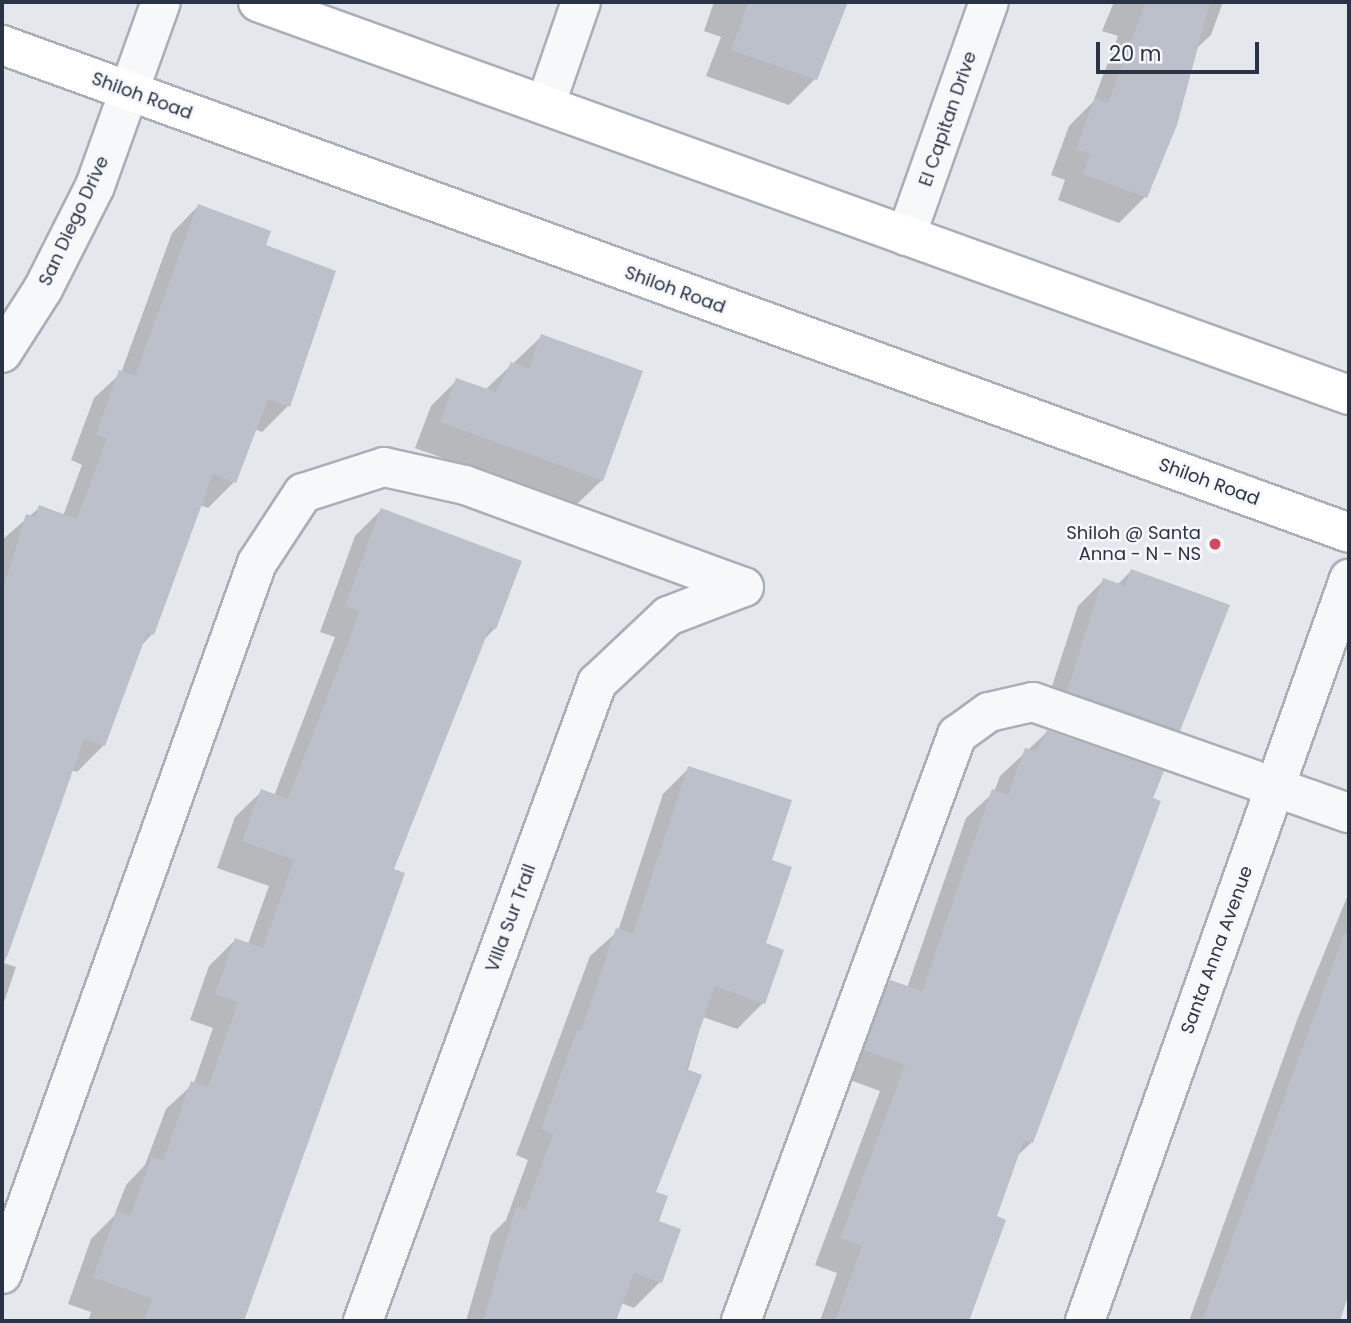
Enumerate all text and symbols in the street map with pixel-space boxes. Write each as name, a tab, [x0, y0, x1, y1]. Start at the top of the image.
scale bar	[1099, 28, 1262, 72]
text: 20 m	[1109, 39, 1162, 68]
street label: El Capitan Drive	[915, 49, 981, 189]
street label: Shiloh Road	[89, 68, 195, 124]
street label: San Diego Drive	[34, 153, 114, 289]
street label: Shiloh Road	[622, 262, 728, 318]
street label: Shiloh Road	[1156, 454, 1262, 510]
place label: Shiloh @ Santa Anna - N - NS	[1066, 523, 1201, 566]
marker: Shiloh @ Santa Anna - N - NS	[1207, 536, 1223, 552]
street label: Villa Sur Trail	[481, 861, 541, 975]
street label: Santa Anna Avenue	[1176, 863, 1258, 1037]

